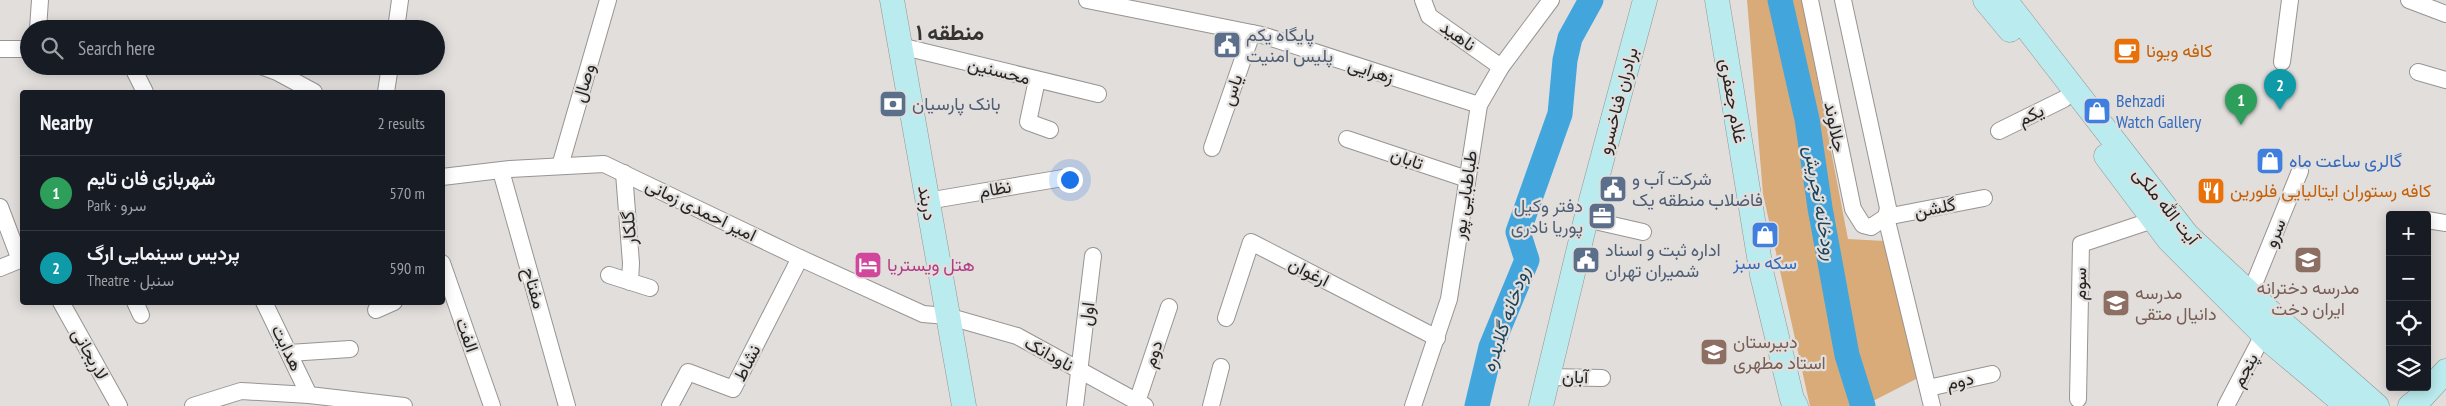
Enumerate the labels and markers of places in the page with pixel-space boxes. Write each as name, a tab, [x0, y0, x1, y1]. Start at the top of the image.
place label: پایگاه یکم پلیس امنیت	[1246, 23, 1333, 68]
public building icon: پایگاه یکم پلیس امنیت	[1212, 30, 1242, 60]
cafe icon: کافه ویونا	[2112, 36, 2142, 66]
place label: کافه ویونا	[2146, 39, 2213, 62]
pin: 2	[2264, 69, 2296, 110]
pin: 1	[2225, 84, 2257, 125]
bank icon: بانک پارسیان	[878, 89, 908, 119]
place label: Behzadi Watch Gallery	[2116, 89, 2201, 133]
place label: بانک پارسیان	[912, 92, 1001, 116]
shop icon: Behzadi Watch Gallery	[2082, 96, 2112, 126]
shop icon: گالری ساعت ماه	[2255, 146, 2285, 176]
place label: گالری ساعت ماه	[2289, 149, 2402, 172]
place label: شرکت آب و فاضلاب منطقه یک	[1632, 167, 1763, 211]
public building icon: شرکت آب و فاضلاب منطقه یک	[1598, 174, 1628, 204]
restaurant icon: کافه رستوران ایتالیایی فلورین	[2196, 176, 2226, 206]
place label: کافه رستوران ایتالیایی فلورین	[2230, 179, 2431, 202]
place label: دفتر وکیل پوریا نادری	[1511, 194, 1583, 239]
office icon: دفتر وکیل پوریا نادری	[1587, 201, 1617, 231]
shop icon: سکه سبز	[1750, 220, 1780, 250]
place label: اداره ثبت و اسناد شمیران تهران	[1605, 238, 1721, 282]
public building icon: اداره ثبت و اسناد شمیران تهران	[1571, 245, 1601, 275]
school or university icon: مدرسه دخترانه ایران دخت	[2293, 245, 2323, 275]
hotel icon: هتل ویستریا	[853, 250, 883, 280]
place label: سکه سبز	[1732, 251, 1797, 274]
place label: هتل ویستریا	[887, 253, 975, 276]
place label: مدرسه دخترانه ایران دخت	[2257, 276, 2359, 320]
place label: مدرسه دانیال متقی	[2135, 281, 2217, 325]
school or university icon: مدرسه دانیال متقی	[2101, 288, 2131, 318]
place label: دبیرستان استاد مطهری	[1733, 330, 1826, 374]
school or university icon: دبیرستان استاد مطهری	[1699, 337, 1729, 367]

